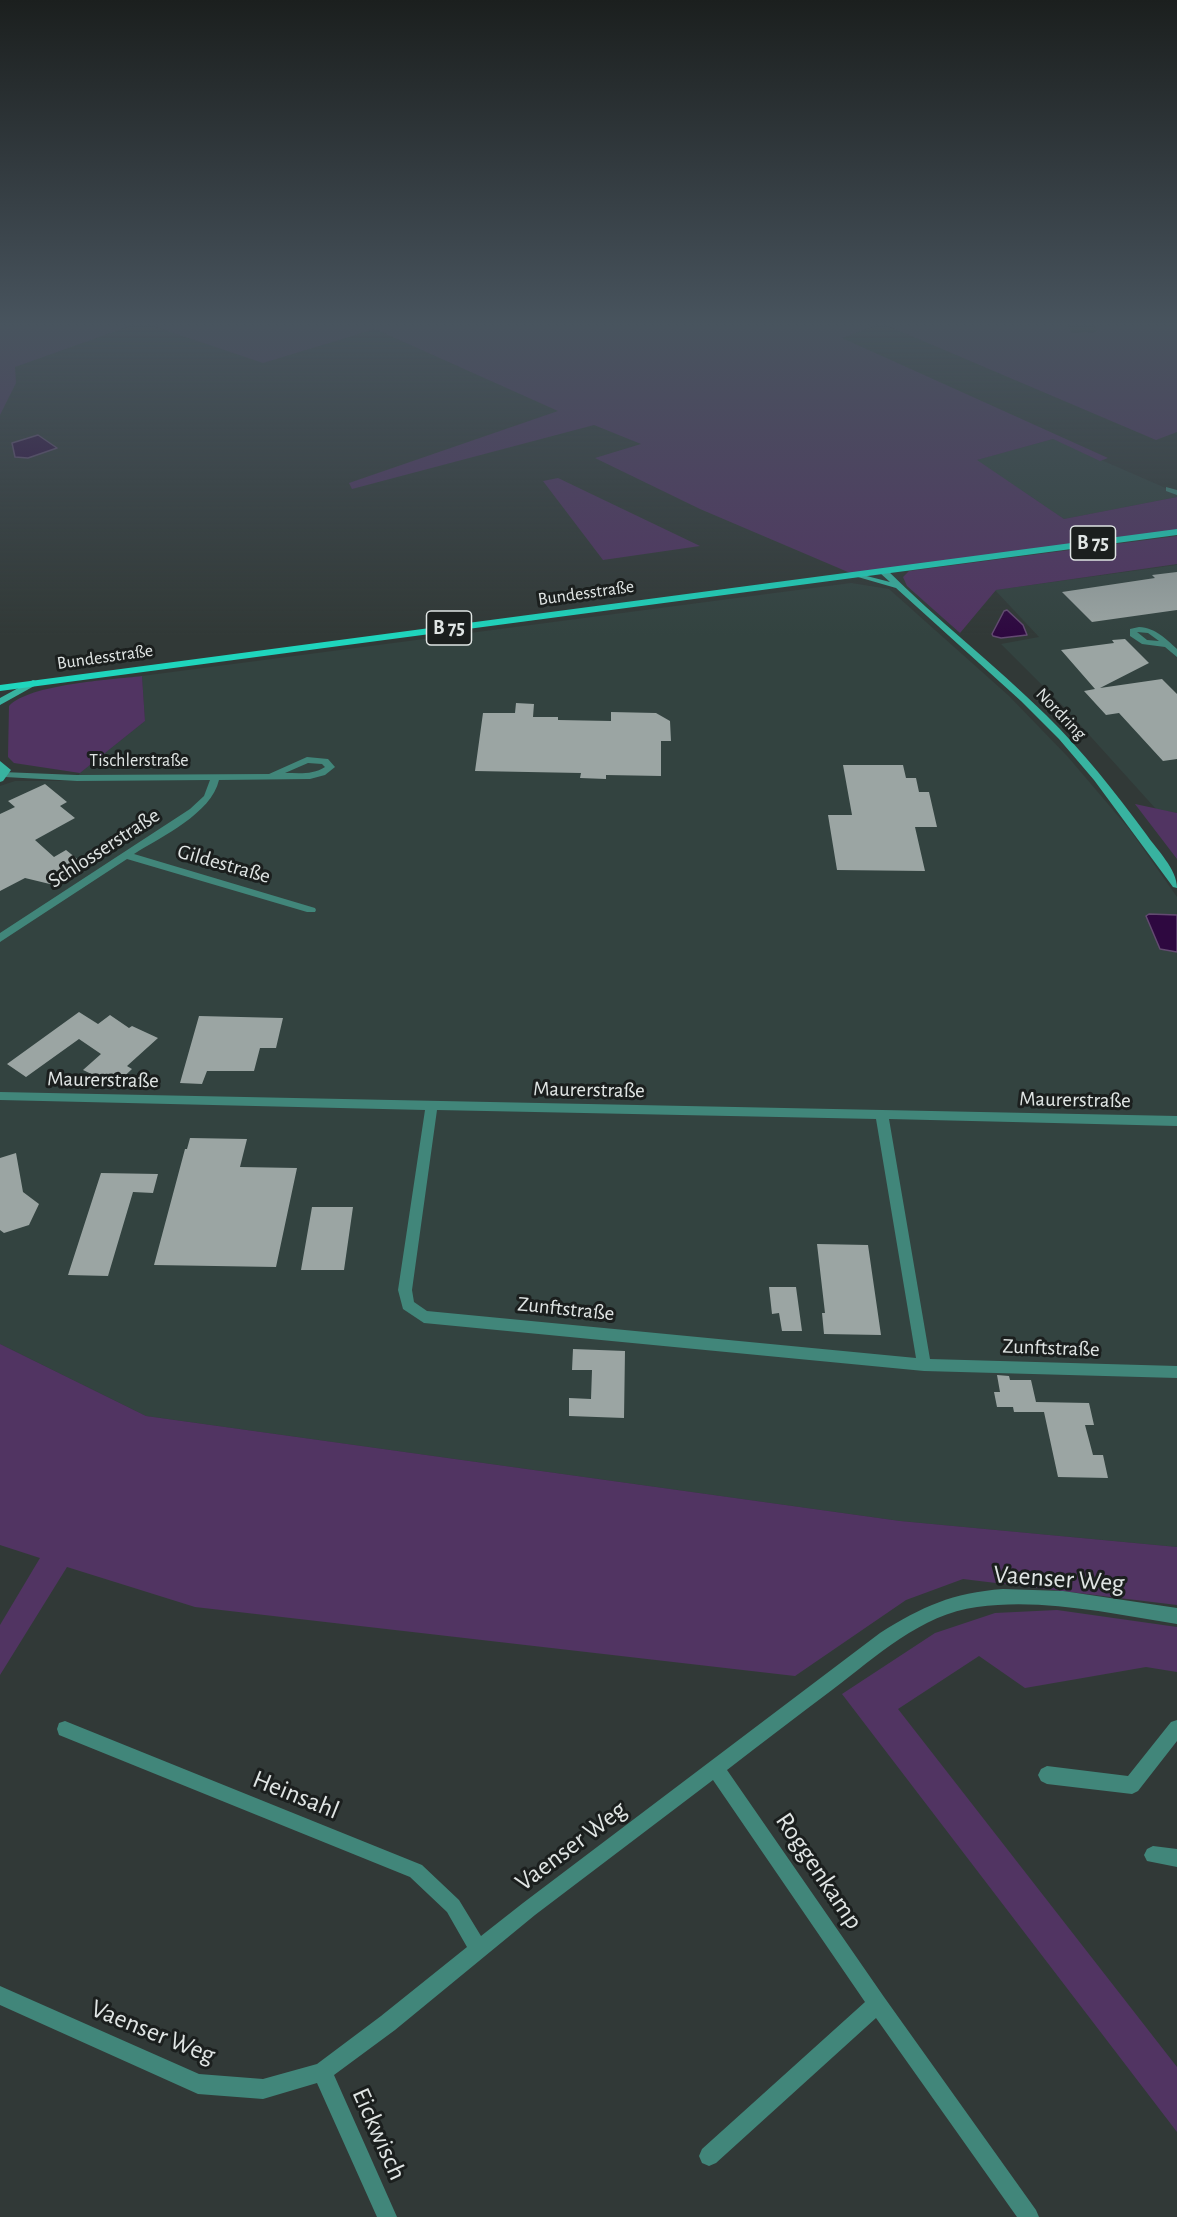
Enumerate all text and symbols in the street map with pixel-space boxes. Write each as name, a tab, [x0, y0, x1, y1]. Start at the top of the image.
road number: B 75	[1070, 526, 1116, 560]
street label: Bundesstraße	[537, 576, 635, 610]
road number: B 75	[426, 611, 472, 645]
street label: Bundesstraße	[56, 640, 154, 674]
street label: Nordring	[1031, 684, 1091, 744]
street label: Tischlerstraße	[89, 750, 189, 772]
street label: Schlosserstraße	[43, 803, 165, 893]
street label: Gildestraße	[175, 839, 273, 889]
street label: Maurerstraße	[47, 1066, 159, 1094]
street label: Maurerstraße	[533, 1076, 645, 1104]
street label: Maurerstraße	[1019, 1086, 1131, 1114]
street label: Zunftstraße	[516, 1291, 616, 1327]
street label: Zunftstraße	[1002, 1334, 1100, 1362]
street label: Vaenser Weg	[992, 1559, 1126, 1599]
street label: Heinsahl	[248, 1764, 344, 1826]
street label: Vaenser Weg	[509, 1794, 633, 1898]
street label: Roggenkamp	[769, 1807, 869, 1935]
street label: Vaenser Weg	[86, 1993, 220, 2071]
street label: Eickwisch	[345, 2083, 413, 2185]

